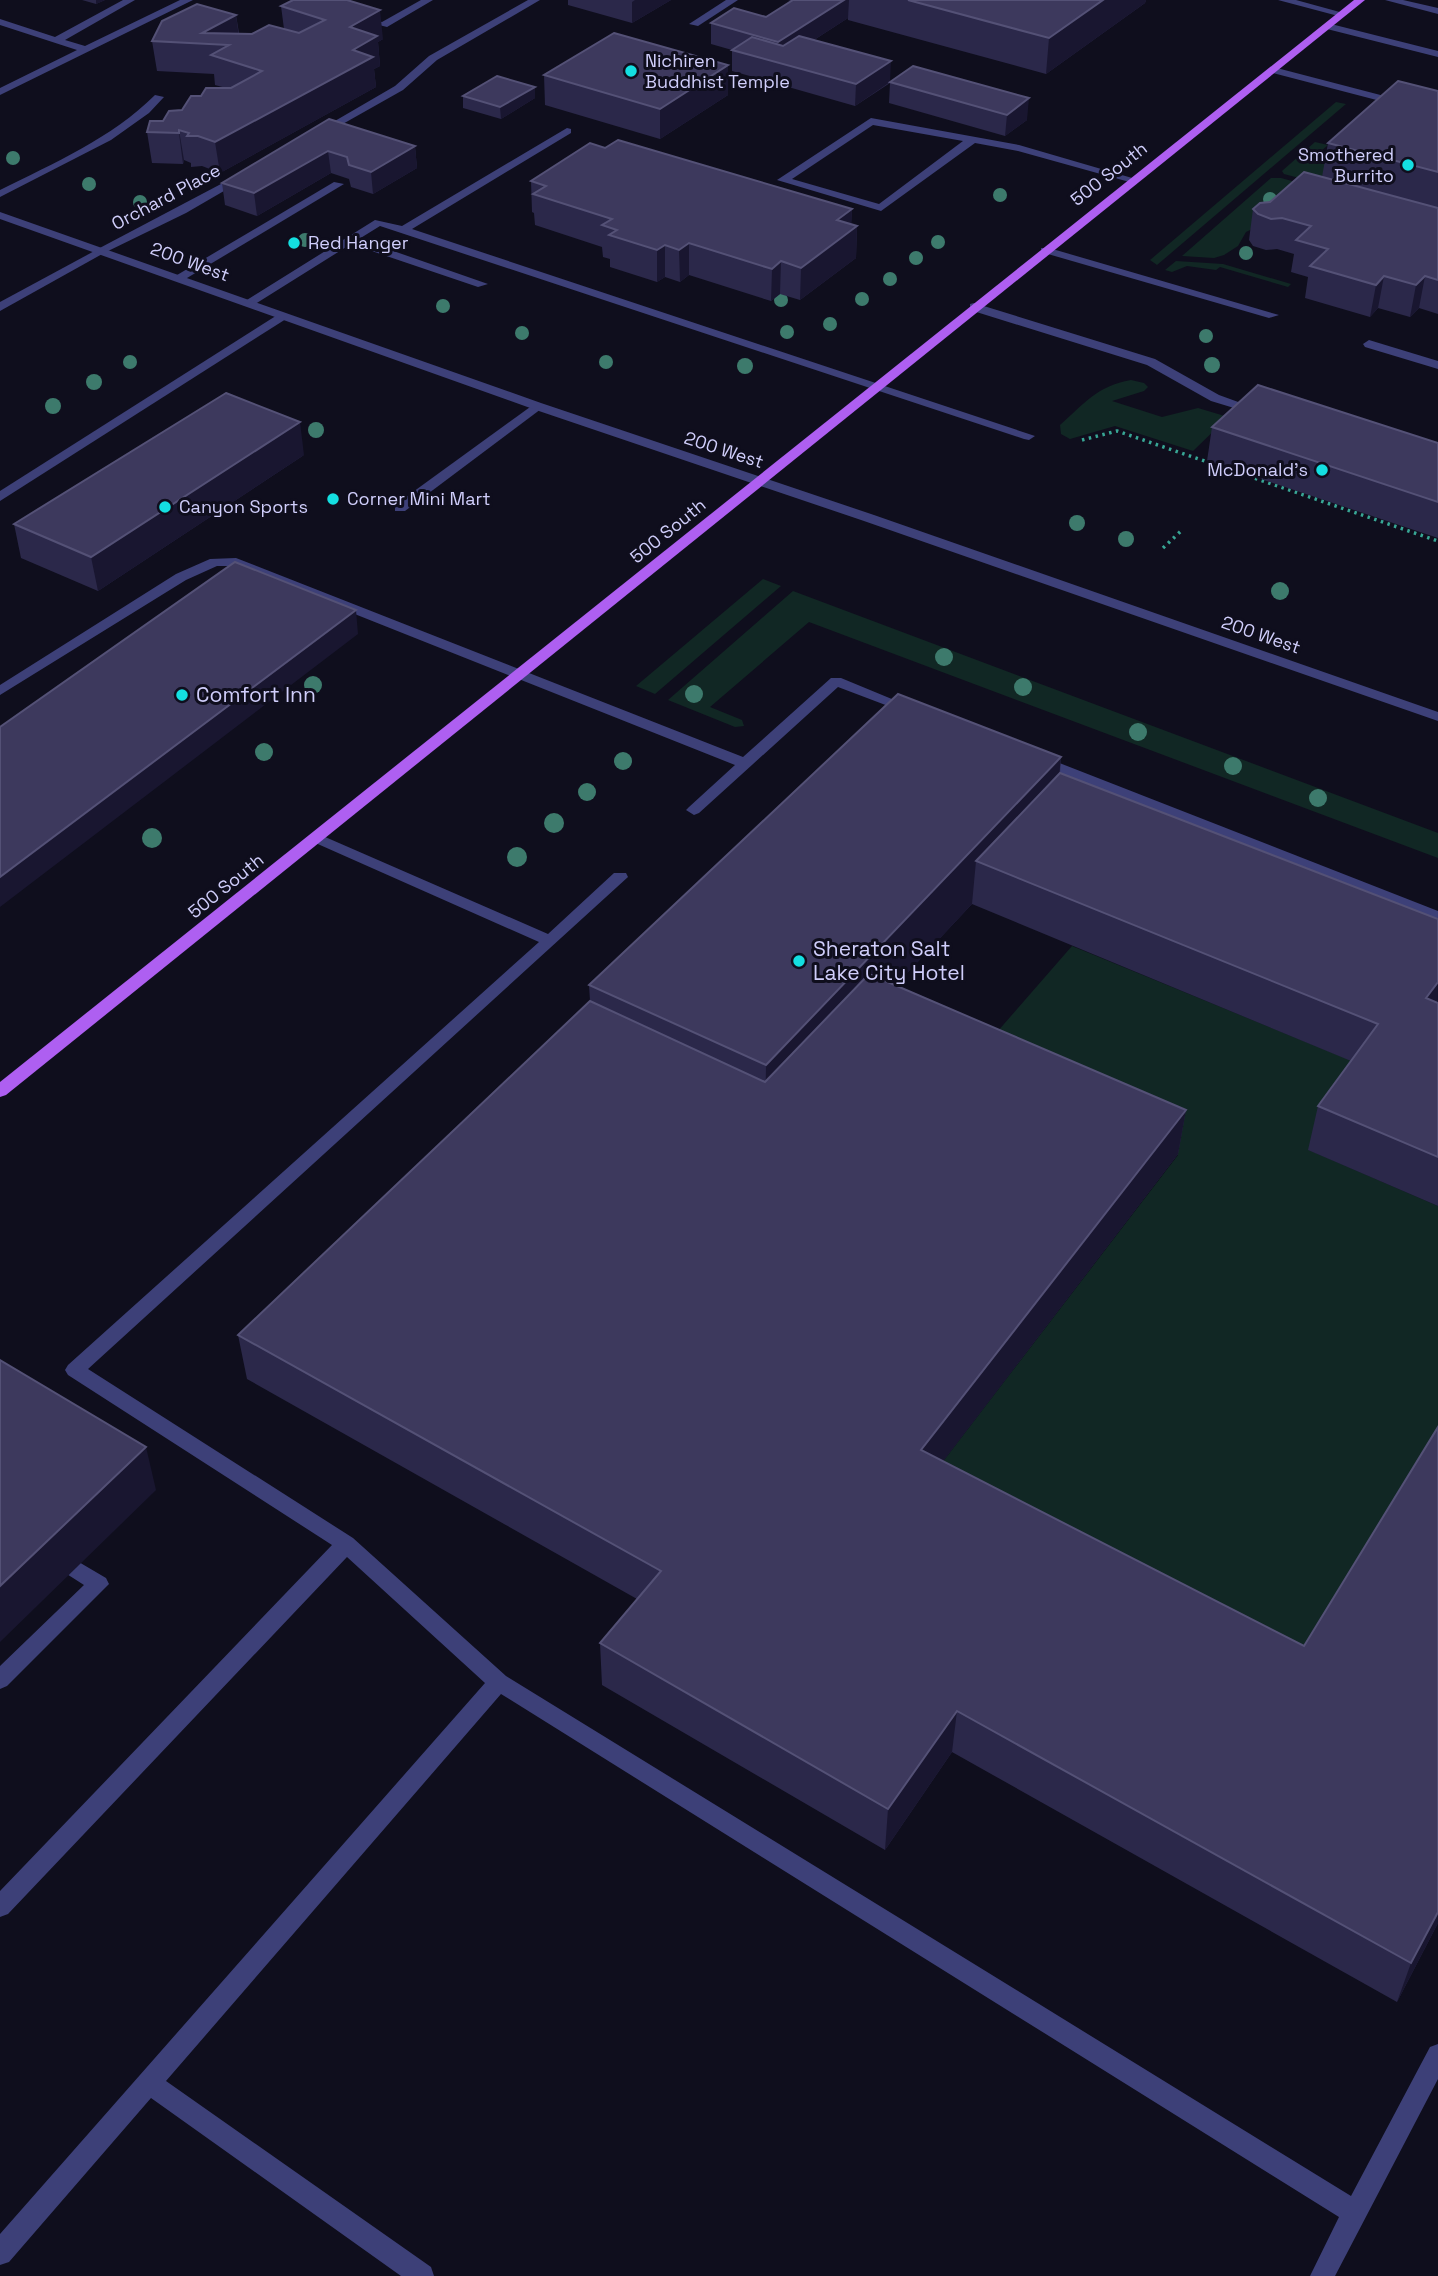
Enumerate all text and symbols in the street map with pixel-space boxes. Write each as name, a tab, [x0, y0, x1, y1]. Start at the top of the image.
place label: Nichiren Buddhist Temple	[645, 49, 790, 93]
marker: Nichiren Buddhist Temple	[623, 63, 639, 79]
street label: 500 South	[1066, 137, 1152, 211]
place label: Smothered Burrito	[1298, 143, 1394, 187]
marker: Smothered Burrito	[1400, 157, 1416, 173]
street label: Orchard Place	[107, 158, 224, 235]
place label: Red Hanger	[308, 231, 409, 254]
marker: Red Hanger	[286, 235, 302, 251]
street label: 200 West	[148, 237, 233, 286]
street label: 200 West	[682, 426, 767, 473]
place label: McDonald's	[1207, 458, 1308, 481]
marker: McDonald's	[1314, 462, 1330, 478]
place label: Corner Mini Mart	[347, 487, 491, 510]
marker: Corner Mini Mart	[325, 491, 341, 507]
street label: 500 South	[625, 493, 710, 568]
place label: Canyon Sports	[179, 495, 308, 518]
marker: Canyon Sports	[157, 499, 173, 515]
street label: 200 West	[1219, 610, 1304, 659]
place label: Comfort Inn	[196, 681, 316, 708]
marker: Comfort Inn	[174, 687, 190, 703]
street label: 500 South	[183, 848, 268, 923]
place label: Sheraton Salt Lake City Hotel	[813, 935, 965, 986]
marker: Sheraton Salt Lake City Hotel	[791, 953, 807, 969]

